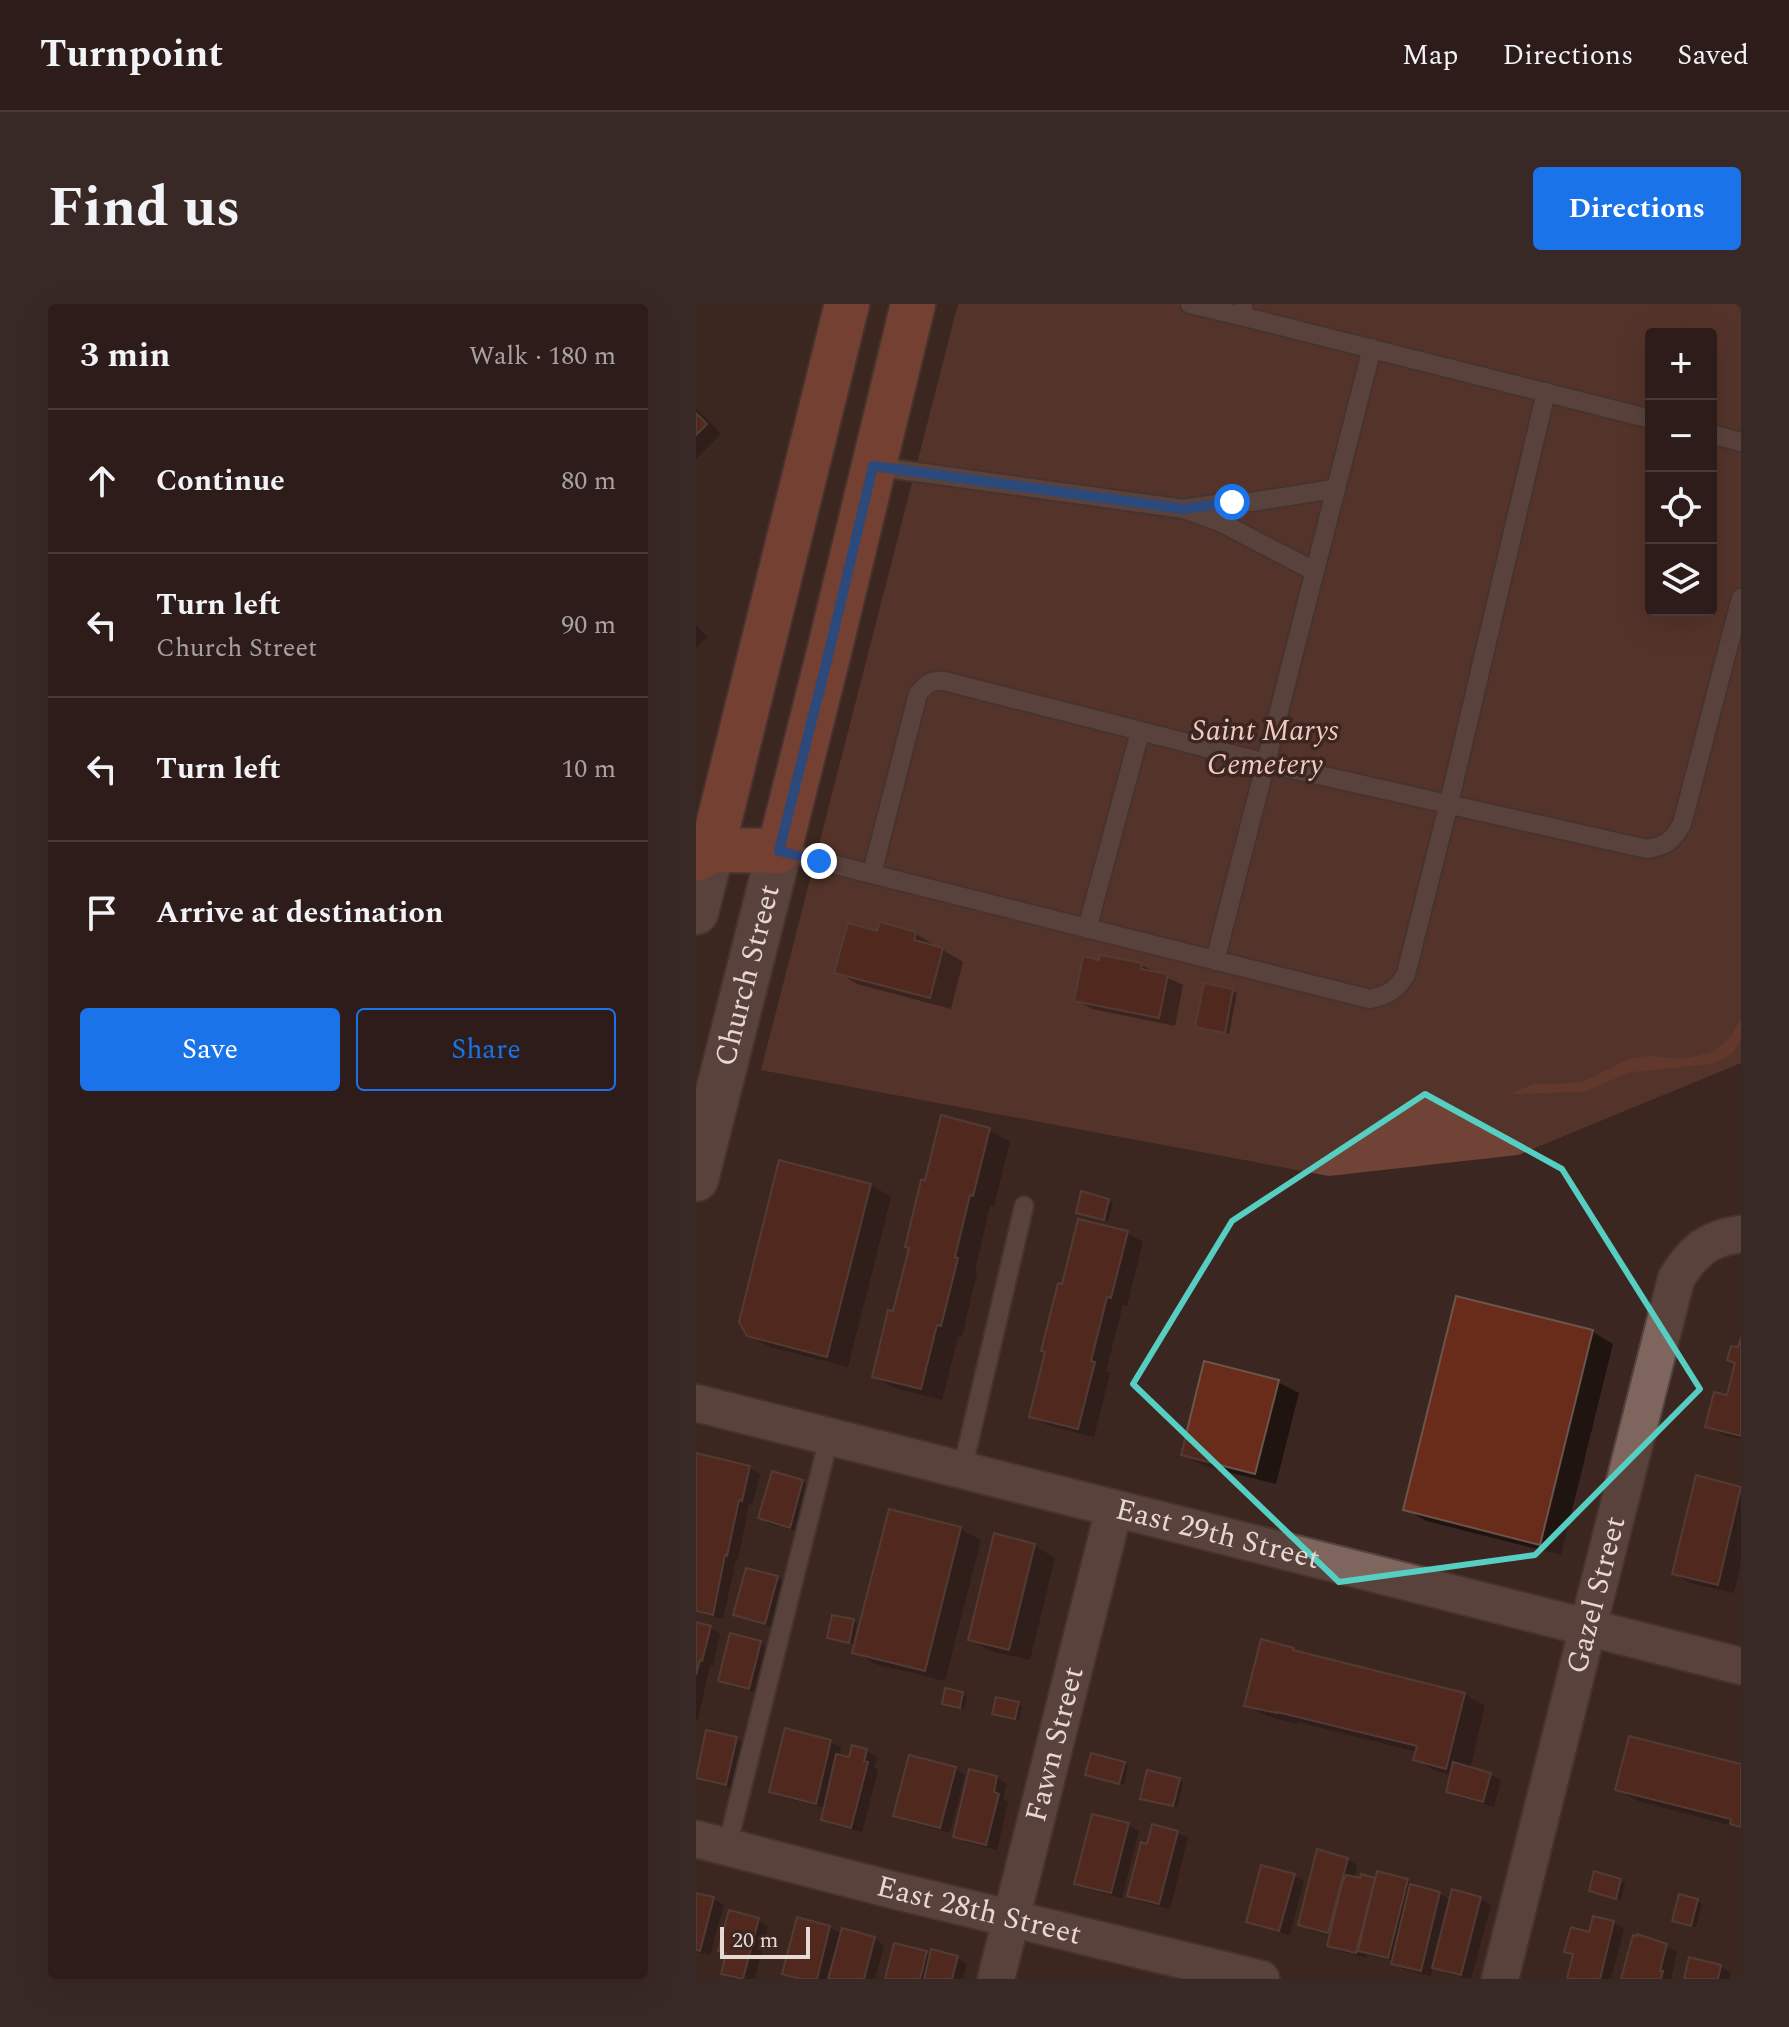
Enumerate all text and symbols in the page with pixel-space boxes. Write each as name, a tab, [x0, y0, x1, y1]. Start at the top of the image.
text: Turnpoint	[40, 26, 223, 84]
text: Map	[1402, 34, 1459, 77]
text: Directions	[1503, 34, 1633, 77]
text: Saved	[1677, 34, 1749, 77]
text: Find us	[48, 166, 241, 251]
button: Directions	[1533, 167, 1741, 250]
map controls	[1645, 328, 1717, 616]
button: +	[1645, 328, 1717, 400]
text: 3 min	[80, 330, 170, 382]
text: Walk · 180 m	[469, 336, 616, 376]
button: −	[1645, 400, 1717, 472]
text: Continue	[156, 458, 285, 504]
icon: ahead	[80, 459, 124, 503]
text: 80 m	[561, 461, 616, 501]
button: locate	[1645, 472, 1717, 544]
route start	[1214, 484, 1250, 520]
button: layers	[1645, 544, 1717, 616]
text: Turn left	[156, 582, 281, 628]
icon: left	[80, 603, 124, 647]
text: 90 m	[561, 605, 616, 645]
text: Church Street	[156, 628, 317, 668]
park label: Saint Marys Cemetery	[1191, 708, 1339, 788]
text: Turn left	[156, 746, 281, 792]
icon: left	[80, 747, 124, 791]
text: 10 m	[561, 749, 616, 789]
route end	[801, 843, 837, 879]
street label: Church Street	[702, 880, 793, 1071]
text: Arrive at destination	[156, 890, 443, 936]
icon: arrive	[80, 891, 124, 935]
button: Save	[80, 1008, 340, 1091]
button: Share	[356, 1008, 616, 1091]
street label: East 29th Street	[1111, 1486, 1325, 1582]
street label: Gazel Street	[1554, 1511, 1638, 1679]
street label: Fawn Street	[1013, 1662, 1097, 1827]
street label: East 28th Street	[872, 1864, 1086, 1958]
scale bar	[720, 1923, 810, 1959]
text: 20 m	[732, 1924, 778, 1957]

